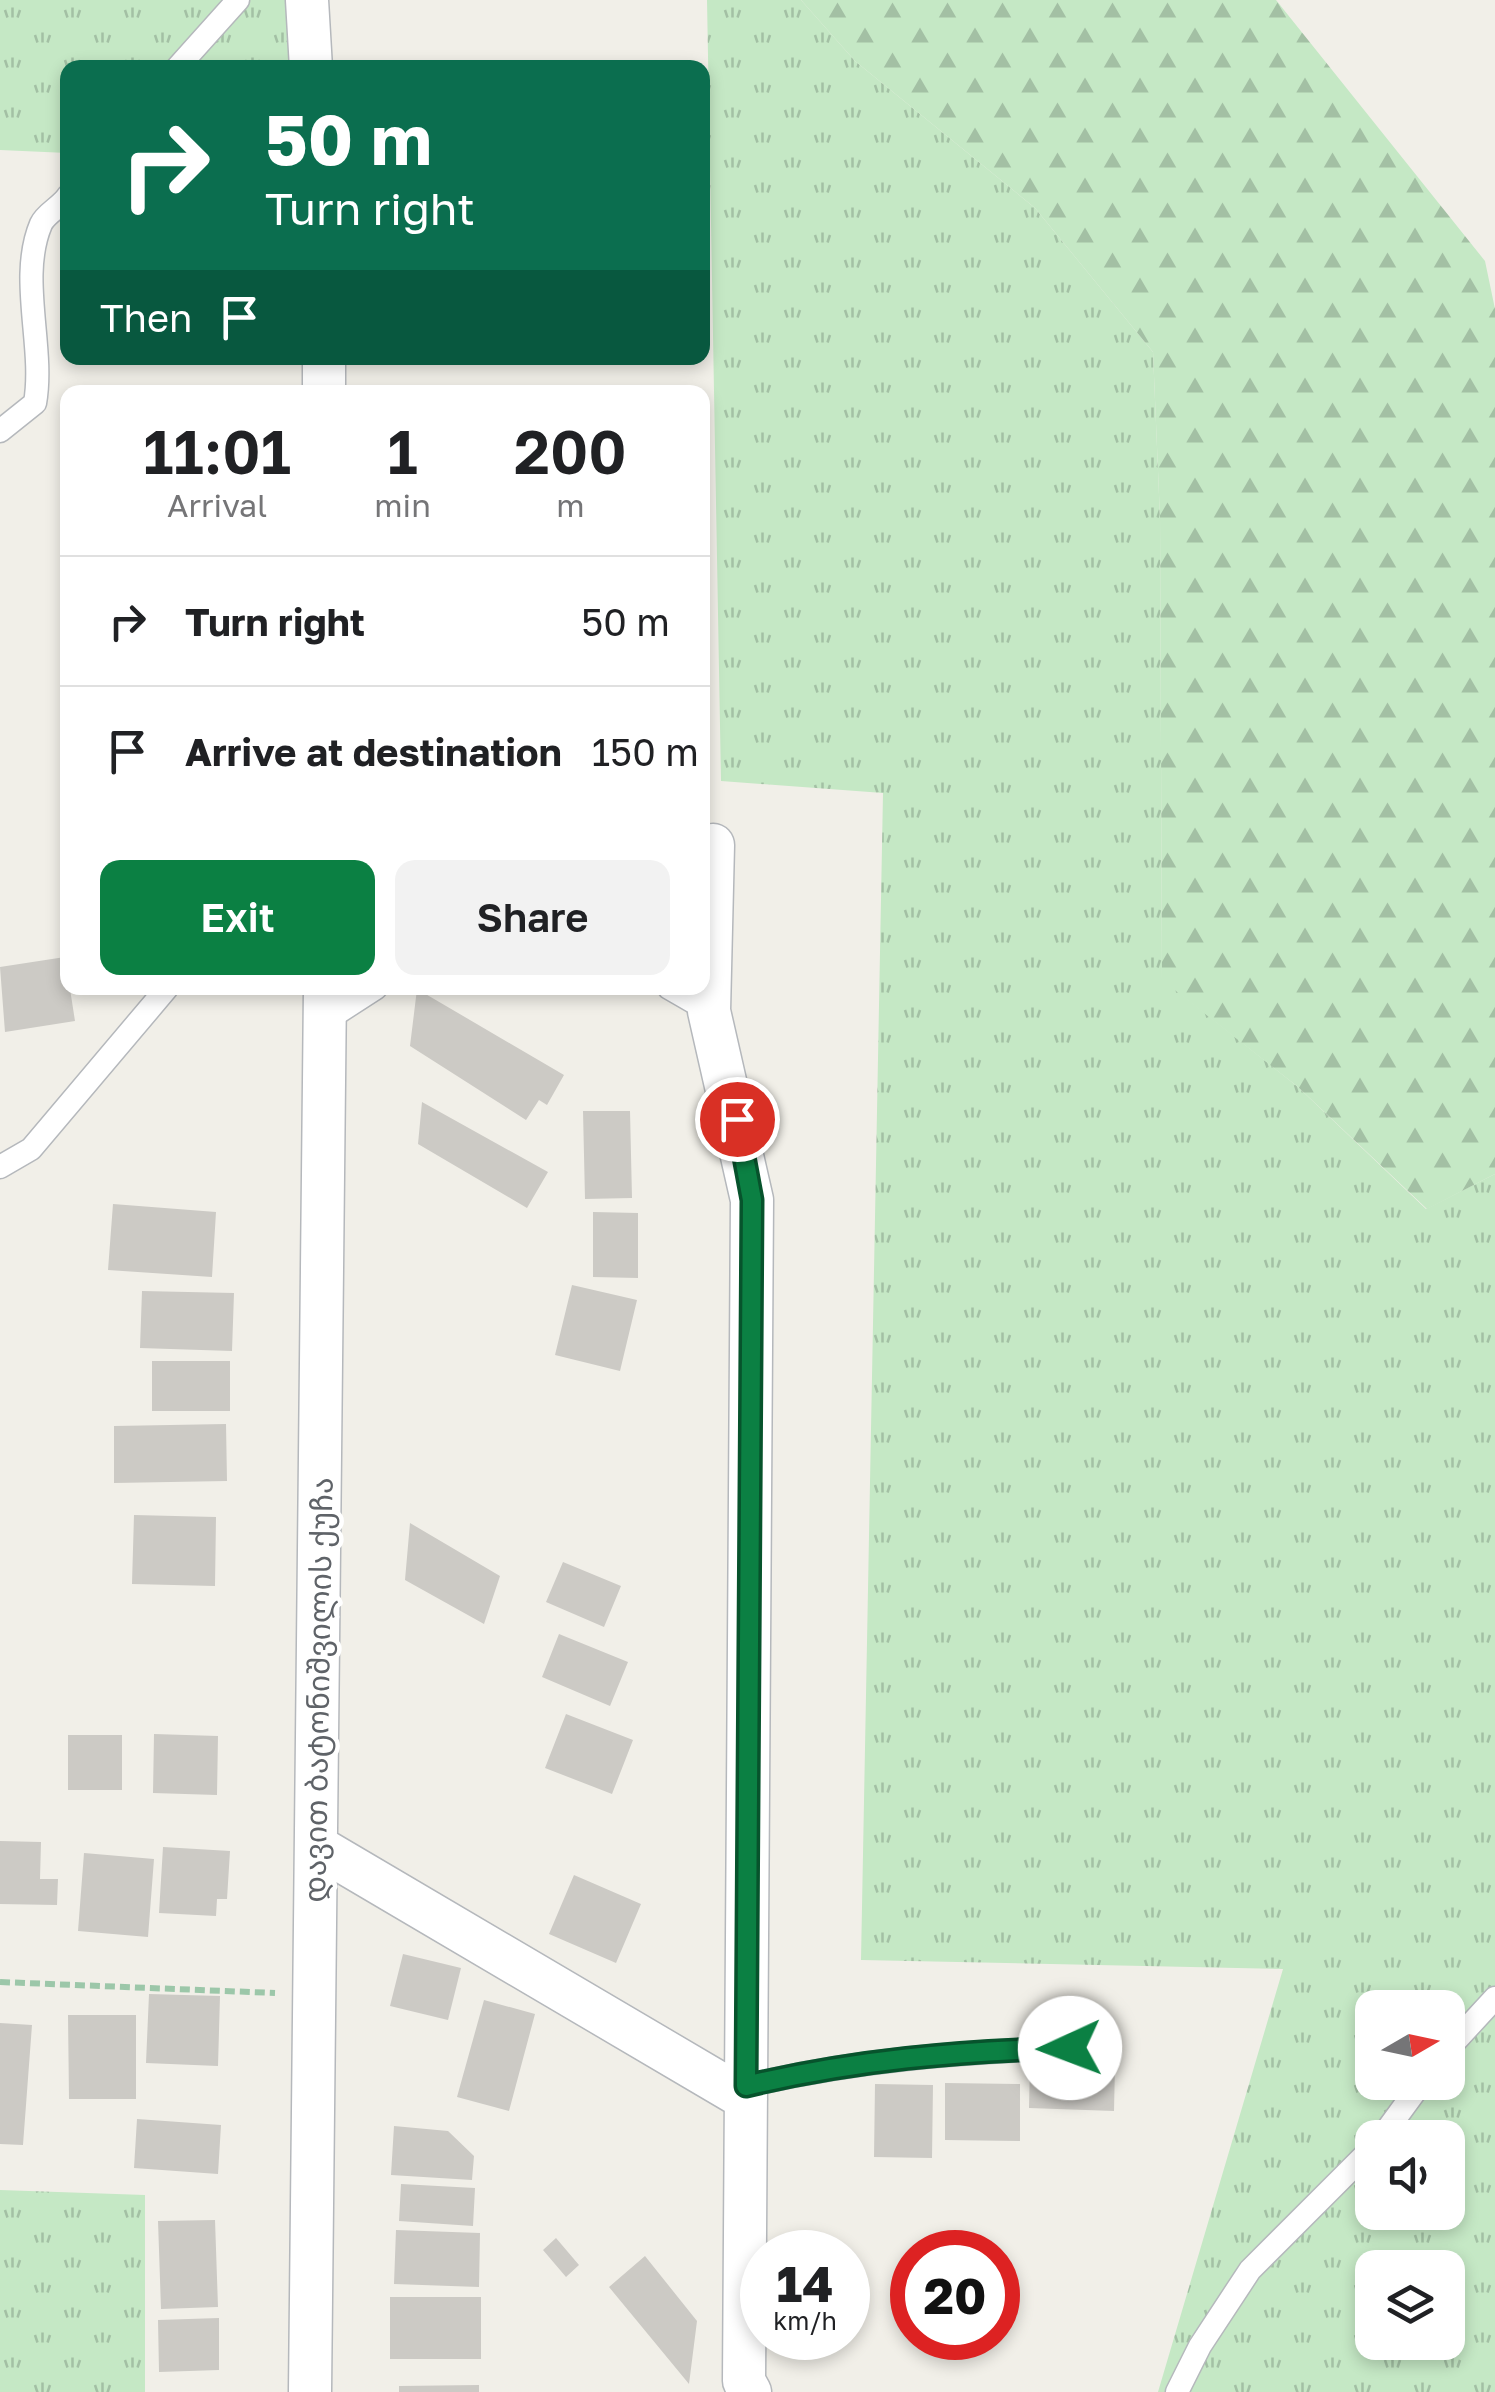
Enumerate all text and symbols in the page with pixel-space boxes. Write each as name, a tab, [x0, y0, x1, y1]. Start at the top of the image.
text: 50 m	[265, 96, 432, 180]
icon: right	[100, 100, 230, 230]
text: Turn right	[265, 181, 475, 235]
icon: arrive	[212, 290, 267, 345]
text: Then	[100, 295, 192, 340]
text: 11:01	[143, 415, 291, 487]
text: 1	[387, 415, 418, 487]
text: 200	[514, 415, 627, 487]
text: Arrival	[167, 486, 267, 524]
text: min	[374, 486, 431, 524]
text: m	[556, 486, 585, 524]
icon: right	[100, 594, 155, 649]
text: Turn right	[185, 599, 365, 644]
text: 50 m	[581, 599, 670, 644]
icon: arrive	[100, 724, 155, 779]
text: Arrive at destination	[185, 729, 562, 774]
text: 150 m	[592, 729, 699, 774]
button: Exit	[100, 860, 375, 975]
button: Share	[395, 860, 670, 975]
pin	[695, 1077, 780, 1162]
icon: arrive	[710, 1092, 765, 1147]
street label: დავით ბატონიშვილის ქუჩა	[296, 1477, 341, 1903]
north arrow	[1355, 1990, 1465, 2100]
map controls	[1355, 1990, 1465, 2360]
position arrow	[1018, 1996, 1122, 2100]
button: sound	[1355, 2120, 1465, 2230]
speed limit sign: 20	[890, 2230, 1020, 2360]
button: layers	[1355, 2250, 1465, 2360]
text: 14	[776, 2253, 833, 2313]
text: km/h	[773, 2305, 837, 2336]

